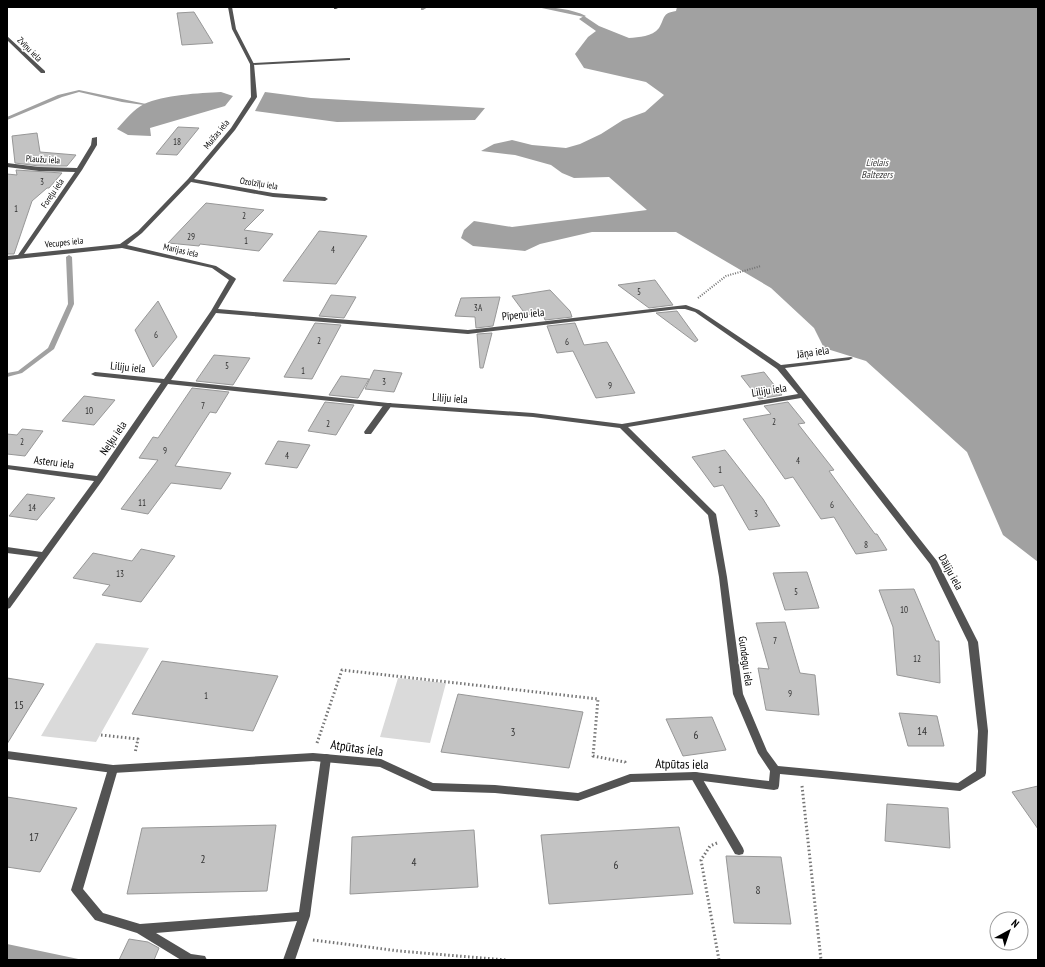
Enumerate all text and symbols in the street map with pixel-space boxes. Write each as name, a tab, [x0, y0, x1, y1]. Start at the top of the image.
street label: Zvīņu iela	[15, 34, 45, 65]
street label: Muižas iela	[201, 117, 231, 151]
house number: 18	[173, 136, 181, 147]
street label: Plaužu iela	[26, 153, 61, 165]
water label: Lielais Baltezers	[861, 156, 894, 181]
street label: Ozolzīļu iela	[239, 175, 279, 192]
street label: Foreļu iela	[38, 176, 67, 210]
house number: 3	[40, 176, 44, 187]
house number: 1	[14, 203, 18, 214]
house number: 2	[242, 210, 246, 221]
house number: 29	[187, 231, 195, 242]
street label: Vecupes iela	[43, 234, 84, 250]
house number: 1	[244, 235, 248, 246]
street label: Marijas iela	[162, 241, 200, 260]
house number: 4	[331, 244, 335, 255]
house number: 5	[637, 286, 641, 297]
house number: 3A	[474, 302, 483, 313]
street label: Pīpeņu iela	[501, 305, 545, 323]
house number: 6	[154, 329, 158, 340]
house number: 2	[317, 335, 321, 346]
house number: 6	[565, 336, 569, 347]
street label: Jāņa iela	[795, 343, 830, 361]
street label: Liliju iela	[110, 358, 146, 376]
house number: 5	[225, 360, 229, 371]
house number: 1	[301, 365, 305, 376]
house number: 3	[382, 376, 386, 387]
house number: 9	[608, 380, 612, 391]
street label: Liliju iela	[750, 380, 788, 400]
street label: Liliju iela	[432, 390, 468, 406]
house number: 7	[201, 400, 205, 411]
house number: 10	[85, 405, 93, 416]
house number: 2	[772, 416, 776, 427]
street label: Neļķu iela	[96, 418, 130, 458]
house number: 2	[326, 418, 330, 429]
house number: 2	[20, 436, 24, 447]
house number: 9	[163, 445, 167, 456]
house number: 4	[285, 450, 289, 461]
street label: Asteru iela	[33, 453, 75, 471]
house number: 4	[796, 455, 800, 466]
house number: 1	[718, 464, 722, 475]
house number: 11	[138, 497, 146, 508]
house number: 6	[830, 499, 834, 510]
house number: 14	[28, 502, 36, 513]
house number: 3	[754, 508, 758, 519]
house number: 8	[864, 539, 868, 550]
street label: Dāliju iela	[936, 552, 966, 592]
house number: 13	[116, 568, 124, 579]
house number: 5	[794, 586, 798, 597]
house number: 10	[900, 604, 908, 615]
street label: Gundegu iela	[736, 635, 756, 687]
house number: 7	[773, 635, 777, 646]
house number: 12	[913, 653, 921, 664]
house number: 9	[788, 688, 792, 699]
house number: 1	[204, 690, 208, 701]
house number: 15	[14, 698, 24, 712]
house number: 14	[917, 724, 927, 738]
house number: 3	[511, 725, 516, 739]
house number: 6	[694, 728, 699, 742]
street label: Atpūtas iela	[329, 736, 385, 760]
street label: Atpūtas iela	[655, 755, 709, 773]
house number: 17	[29, 830, 39, 844]
house number: 2	[201, 852, 206, 866]
house number: 4	[412, 855, 417, 869]
house number: 6	[614, 858, 619, 872]
house number: 8	[756, 883, 761, 897]
north arrow	[989, 911, 1029, 951]
text: N	[1009, 916, 1022, 931]

